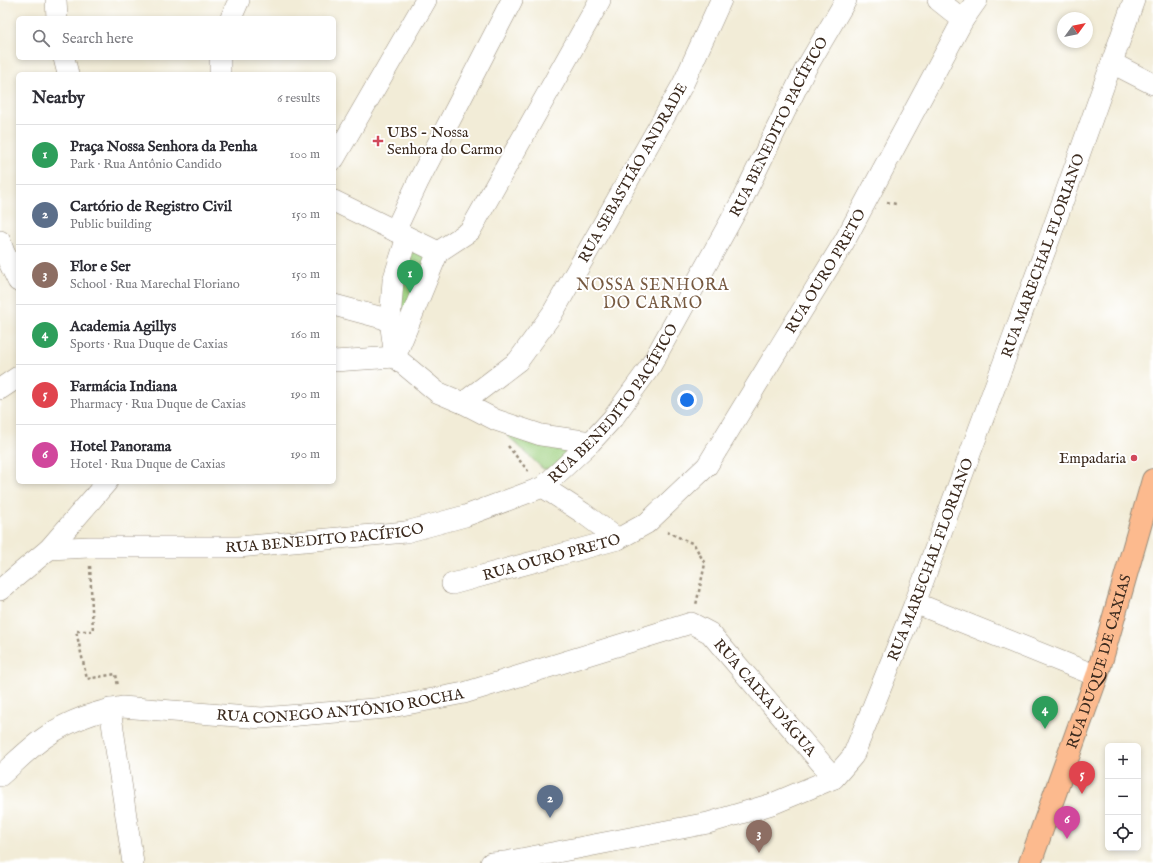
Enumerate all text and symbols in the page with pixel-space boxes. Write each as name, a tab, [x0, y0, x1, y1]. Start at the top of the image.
north arrow	[1057, 12, 1093, 48]
search box	[16, 16, 336, 60]
icon: search	[30, 27, 52, 49]
text: Search here	[62, 29, 133, 48]
street label: RUA BENEDITO PACÍFICO	[726, 33, 832, 220]
street label: RUA SEBASTIÃO ANDRADE	[574, 79, 692, 266]
text: Nearby	[32, 88, 85, 109]
text: 6 results	[277, 90, 320, 107]
place label: UBS - Nossa Senhora do Carmo	[387, 123, 502, 159]
marker: UBS - Nossa Senhora do Carmo	[372, 135, 384, 147]
text: Praça Nossa Senhora da Penha	[70, 137, 257, 156]
text: 1	[43, 146, 47, 163]
text: 100 m	[290, 146, 320, 163]
street label: RUA MARECHAL FLORIANO	[997, 151, 1089, 360]
text: Park · Rua Antônio Candido	[70, 156, 222, 173]
text: Cartório de Registro Civil	[70, 197, 232, 216]
text: 2	[42, 206, 48, 223]
text: 150 m	[291, 206, 320, 223]
street label: RUA OURO PRETO	[781, 206, 870, 337]
text: Public building	[70, 216, 152, 233]
text: Flor e Ser	[70, 257, 131, 276]
pin: 1	[397, 260, 423, 293]
text: 3	[43, 266, 47, 283]
text: 150 m	[291, 266, 320, 283]
text: School · Rua Marechal Floriano	[70, 276, 240, 293]
district label: NOSSA SENHORA DO CARMO	[576, 276, 730, 314]
text: Academia Agillys	[70, 317, 176, 336]
street label: RUA BENEDITO PACÍFICO	[544, 320, 682, 487]
text: 4	[42, 326, 48, 343]
text: 160 m	[290, 326, 320, 343]
text: Sports · Rua Duque de Caxias	[70, 336, 228, 353]
text: Farmácia Indiana	[70, 377, 177, 396]
text: 5	[43, 386, 47, 403]
text: 190 m	[290, 386, 320, 403]
your location	[677, 390, 697, 410]
text: Pharmacy · Rua Duque de Caxias	[70, 396, 246, 413]
text: Hotel Panorama	[70, 437, 171, 456]
text: 6	[42, 446, 48, 463]
text: 190 m	[290, 446, 320, 463]
place label: Empadaria	[1059, 449, 1127, 468]
marker: Empadaria	[1129, 453, 1139, 463]
street label: RUA MARECHAL FLORIANO	[883, 455, 978, 664]
text: Hotel · Rua Duque de Caxias	[70, 456, 225, 473]
street label: RUA BENEDITO PACÍFICO	[225, 519, 426, 557]
street label: RUA OURO PRETO	[481, 530, 623, 585]
street label: RUA DUQUE DE CAXIAS	[1063, 572, 1136, 752]
street label: RUA CAIXA D'ÁGUA	[709, 635, 821, 761]
street label: RUA CONEGO ANTÔNIO ROCHA	[216, 684, 466, 728]
pin: 4	[1032, 696, 1058, 729]
map controls	[1105, 743, 1141, 851]
button: +	[1105, 743, 1141, 779]
pin: 5	[1069, 761, 1095, 794]
button: −	[1105, 779, 1141, 815]
pin: 2	[537, 785, 563, 818]
pin: 6	[1054, 806, 1080, 839]
button: locate	[1105, 815, 1141, 851]
pin: 3	[746, 820, 772, 853]

